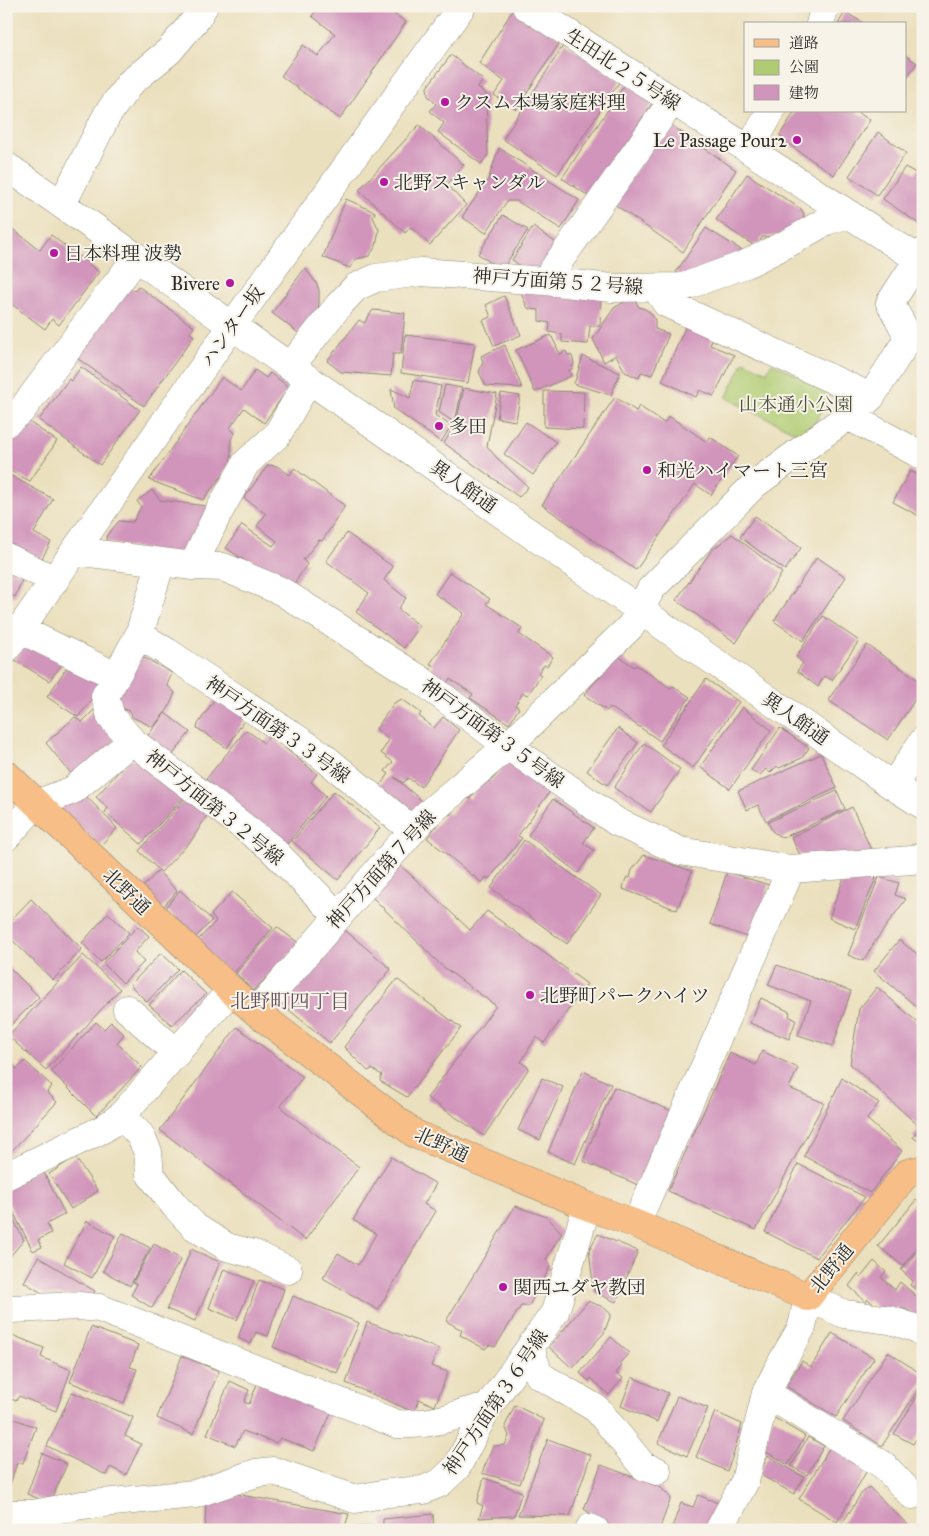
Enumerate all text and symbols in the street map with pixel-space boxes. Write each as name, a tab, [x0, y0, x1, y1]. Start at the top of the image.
legend	[744, 22, 906, 112]
street label: 生田北２５号線	[561, 24, 685, 115]
text: 道路	[789, 34, 819, 52]
text: 公園	[789, 58, 819, 76]
text: 建物	[789, 84, 819, 102]
place label: クスム本場家庭料理	[455, 91, 626, 114]
marker: クスム本場家庭料理	[439, 96, 451, 108]
place label: Le Passage Pour2	[653, 129, 788, 153]
marker: Le Passage Pour2	[791, 134, 803, 146]
place label: 北野スキャンダル	[394, 171, 545, 194]
marker: 北野スキャンダル	[378, 176, 390, 188]
place label: 日本料理 波勢	[64, 242, 182, 265]
marker: 日本料理 波勢	[48, 247, 60, 259]
street label: 神戸方面第５２号線	[472, 264, 644, 299]
place label: Bivere	[171, 272, 220, 295]
marker: Bivere	[224, 277, 236, 289]
street label: ハンター坂	[196, 281, 269, 371]
park label: 山本通小公園	[739, 393, 853, 416]
place label: 多田	[449, 415, 487, 438]
marker: 多田	[433, 420, 445, 432]
street label: 異人館通	[426, 455, 501, 518]
place label: 和光ハイマート三宮	[657, 459, 828, 482]
marker: 和光ハイマート三宮	[641, 464, 653, 476]
street label: 神戸方面第３３号線	[201, 671, 354, 788]
street label: 神戸方面第３５号線	[417, 674, 569, 793]
street label: 異人館通	[758, 687, 833, 750]
street label: 神戸方面第３２号線	[141, 745, 288, 870]
street label: 神戸方面第７号線	[322, 805, 441, 934]
street label: 北野通	[98, 863, 155, 919]
place label: 北野町パークハイツ	[540, 984, 710, 1007]
district label: 北野町四丁目	[230, 989, 350, 1013]
marker: 北野町パークハイツ	[524, 989, 536, 1001]
street label: 北野通	[411, 1122, 472, 1167]
street label: 北野通	[805, 1239, 858, 1298]
place label: 関西ユダヤ教団	[513, 1276, 646, 1299]
marker: 関西ユダヤ教団	[497, 1281, 509, 1293]
street label: 神戸方面第３６号線	[438, 1325, 553, 1480]

